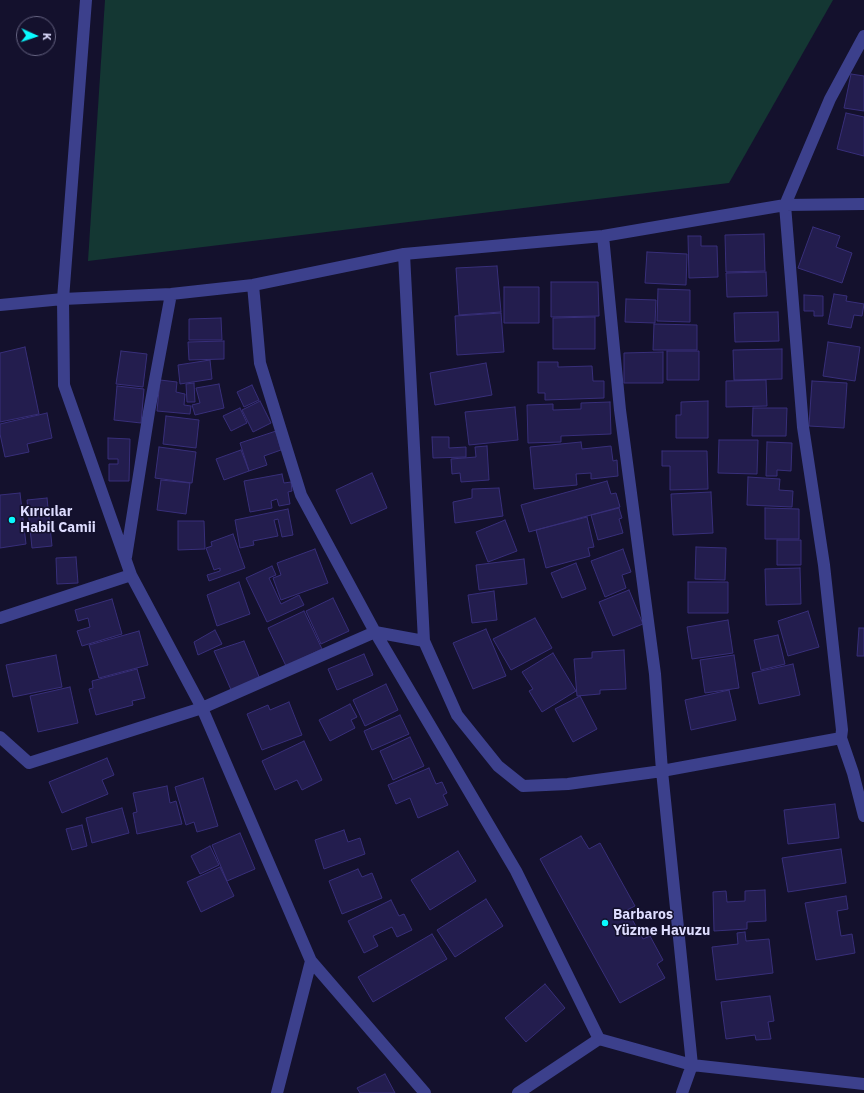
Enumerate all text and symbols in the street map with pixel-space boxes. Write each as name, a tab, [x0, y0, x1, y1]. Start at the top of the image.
north arrow	[16, 16, 56, 56]
text: K	[40, 32, 54, 41]
place label: Kırıcılar Habil Camii	[20, 504, 96, 536]
marker: Kırıcılar Habil Camii	[7, 515, 17, 525]
place label: Barbaros Yüzme Havuzu	[613, 907, 710, 940]
marker: Barbaros Yüzme Havuzu	[600, 918, 610, 928]

